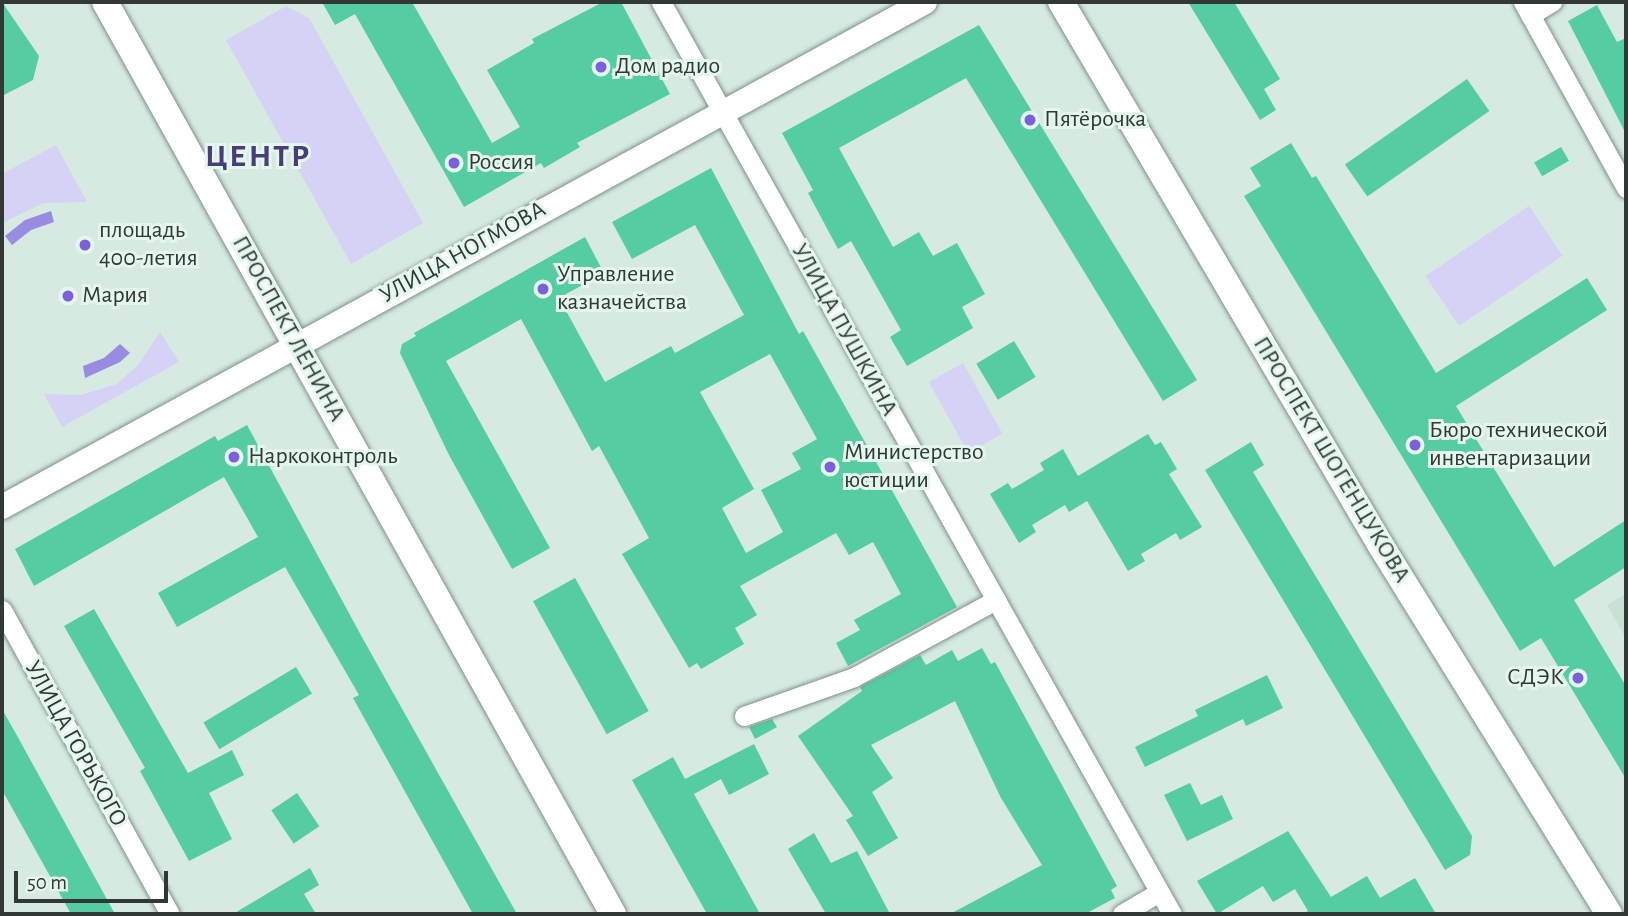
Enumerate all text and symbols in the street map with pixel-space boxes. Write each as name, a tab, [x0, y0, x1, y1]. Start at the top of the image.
place label: Дом радио	[615, 53, 720, 81]
marker: Дом радио	[593, 59, 609, 75]
place label: Пятёрочка	[1044, 106, 1146, 134]
marker: Пятёрочка	[1022, 112, 1038, 128]
district label: ЦЕНТР	[206, 137, 310, 175]
place label: Россия	[468, 149, 534, 177]
marker: Россия	[446, 155, 462, 171]
street label: УЛИЦА НОГМОВА	[375, 195, 551, 311]
place label: площадь 400-летия	[99, 217, 198, 273]
street label: ПРОСПЕКТ ЛЕНИНА	[225, 231, 351, 427]
marker: площадь 400-летия	[77, 237, 93, 253]
street label: УЛИЦА ПУШКИНА	[785, 239, 903, 421]
place label: Управление казначейства	[557, 261, 687, 317]
marker: Управление казначейства	[535, 281, 551, 297]
place label: Мария	[82, 282, 148, 310]
marker: Мария	[60, 288, 76, 304]
street label: ПРОСПЕКТ ШОГЕНЦУКОВА	[1246, 332, 1416, 588]
place label: Бюро технической инвентаризации	[1429, 417, 1608, 473]
marker: Бюро технической инвентаризации	[1407, 437, 1423, 453]
place label: Министерство юстиции	[844, 439, 984, 495]
place label: Наркоконтроль	[248, 443, 397, 471]
marker: Наркоконтроль	[226, 449, 242, 465]
marker: Министерство юстиции	[822, 459, 838, 475]
street label: УЛИЦА ГОРЬКОГО	[17, 656, 133, 832]
place label: СДЭК	[1507, 664, 1564, 692]
marker: СДЭК	[1570, 670, 1586, 686]
scale bar	[18, 856, 172, 900]
text: 50 m	[27, 872, 67, 893]

